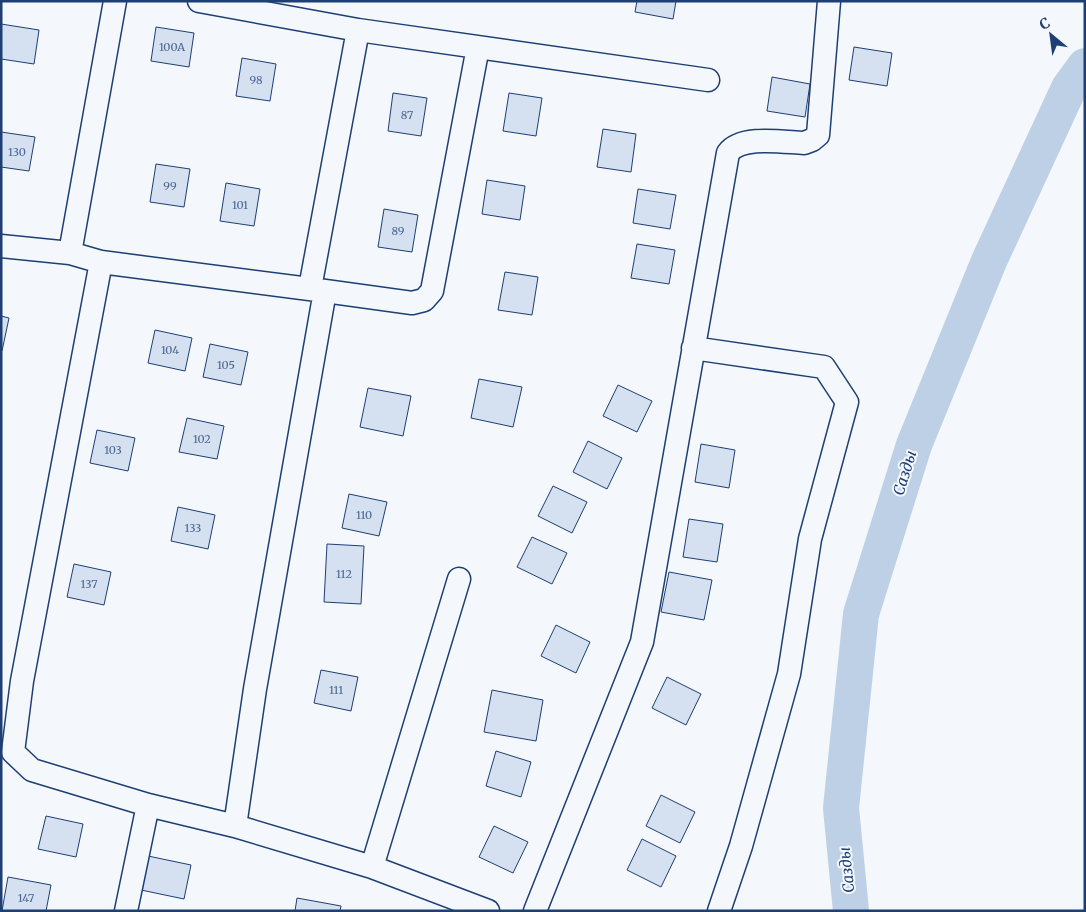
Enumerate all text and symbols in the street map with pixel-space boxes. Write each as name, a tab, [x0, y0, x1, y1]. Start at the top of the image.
north arrow	[1026, 10, 1076, 60]
text: С	[1036, 14, 1053, 34]
house number: 100А	[159, 40, 185, 54]
house number: 98	[249, 73, 263, 87]
house number: 87	[401, 108, 413, 122]
house number: 130	[8, 145, 26, 159]
house number: 99	[163, 179, 177, 193]
house number: 101	[232, 198, 248, 212]
house number: 89	[391, 224, 405, 238]
house number: 104	[161, 343, 179, 357]
house number: 105	[217, 358, 235, 372]
house number: 102	[193, 432, 211, 446]
house number: 103	[104, 443, 122, 457]
water label: Сазды	[889, 448, 920, 498]
house number: 110	[356, 508, 372, 522]
house number: 133	[185, 521, 201, 535]
house number: 112	[336, 567, 352, 581]
house number: 137	[81, 577, 97, 591]
house number: 111	[329, 683, 343, 697]
water label: Сазды	[835, 846, 858, 894]
house number: 147	[18, 891, 34, 905]

